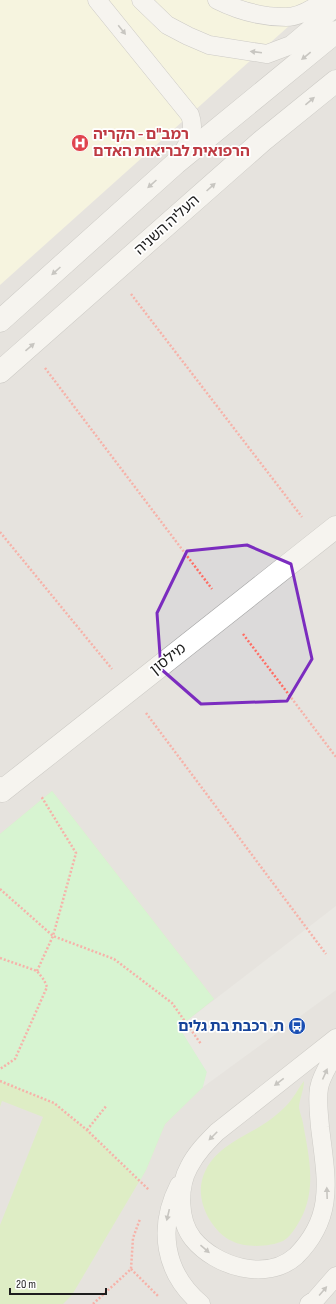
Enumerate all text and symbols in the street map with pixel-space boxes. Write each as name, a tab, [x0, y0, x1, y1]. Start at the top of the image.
one-way arrow	[117, 25, 126, 36]
one-way arrow	[250, 49, 262, 55]
one-way arrow	[300, 52, 311, 60]
one-way arrow	[304, 97, 315, 106]
place label: רמב"ם - הקריה הרפואית לבריאות האדם	[93, 125, 250, 161]
hospital icon: רמב"ם - הקריה הרפואית לבריאות האדם	[70, 133, 90, 153]
one-way arrow	[147, 179, 157, 189]
one-way arrow	[206, 182, 217, 191]
street label: העליה השניה	[130, 191, 204, 259]
one-way arrow	[50, 267, 61, 276]
one-way arrow	[25, 342, 35, 351]
street label: מילסון	[146, 639, 190, 679]
bus stop icon: ת. רכבת בת גלים	[287, 1016, 307, 1036]
place label: ת. רכבת בת גלים	[178, 1017, 284, 1036]
one-way arrow	[322, 1068, 328, 1080]
one-way arrow	[273, 1078, 284, 1087]
one-way arrow	[208, 1131, 218, 1141]
one-way arrow	[324, 1186, 330, 1199]
one-way arrow	[165, 1210, 171, 1222]
one-way arrow	[200, 1244, 210, 1254]
scale bar	[10, 1270, 106, 1296]
text: 20 m	[16, 1277, 36, 1292]
one-way arrow	[318, 1286, 328, 1296]

